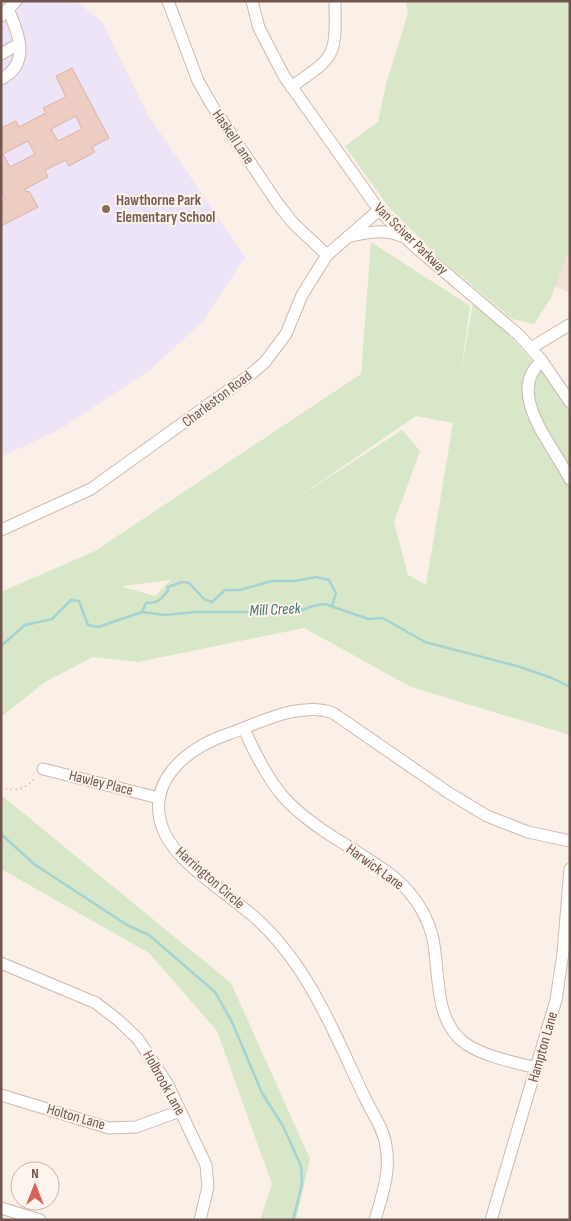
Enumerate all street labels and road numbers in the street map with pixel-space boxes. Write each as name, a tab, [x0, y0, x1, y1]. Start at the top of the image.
street label: Haskell Lane	[208, 106, 258, 168]
street label: Van Sciver Parkway	[370, 199, 452, 279]
street label: Charleston Road	[178, 367, 256, 431]
street label: Hawley Place	[67, 766, 135, 800]
street label: Harwick Lane	[342, 840, 408, 894]
street label: Harrington Circle	[171, 843, 249, 913]
street label: Hampton Lane	[524, 1010, 562, 1084]
street label: Holbrook Lane	[138, 1047, 190, 1119]
street label: Holton Lane	[45, 1100, 107, 1134]

